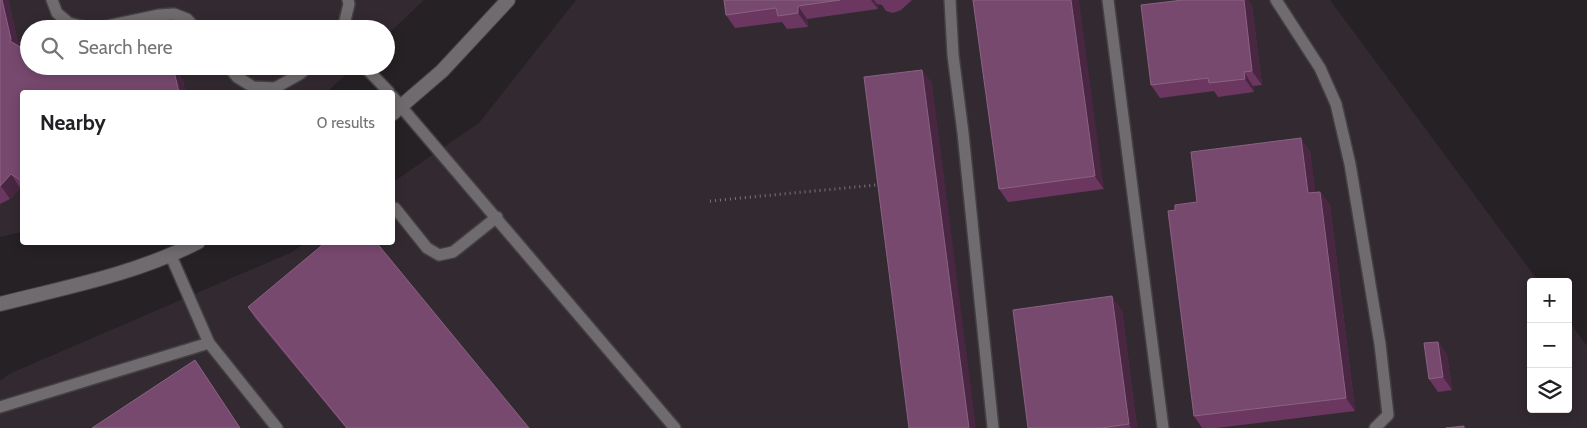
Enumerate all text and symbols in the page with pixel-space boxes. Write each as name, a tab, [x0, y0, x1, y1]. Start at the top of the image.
search box	[20, 20, 395, 75]
icon: search	[38, 34, 66, 62]
text: Search here	[78, 36, 172, 59]
text: Nearby	[40, 110, 106, 135]
text: 0 results	[316, 113, 375, 132]
map controls	[1527, 278, 1572, 413]
button: +	[1527, 278, 1572, 323]
button: −	[1527, 323, 1572, 368]
button: layers	[1527, 368, 1572, 413]

